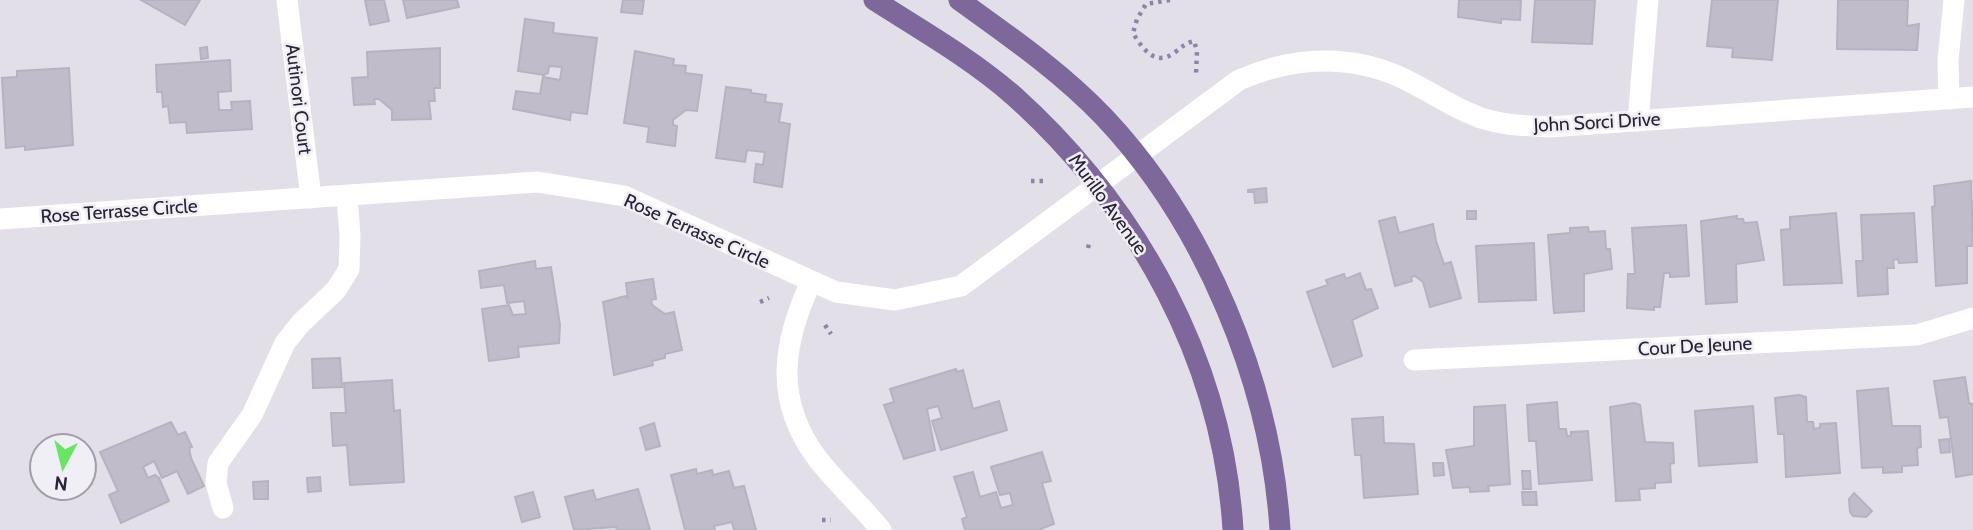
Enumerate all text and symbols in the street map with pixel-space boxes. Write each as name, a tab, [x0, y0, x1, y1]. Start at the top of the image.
street label: Autinori Court	[281, 42, 317, 156]
street label: John Sorci Drive	[1532, 107, 1661, 137]
street label: Murillo Avenue	[1064, 149, 1152, 259]
street label: Rose Terrasse Circle	[620, 188, 774, 274]
street label: Rose Terrasse Circle	[40, 194, 199, 228]
street label: Cour De Jeune	[1637, 332, 1753, 360]
north arrow	[28, 432, 98, 502]
text: N	[53, 471, 69, 496]

